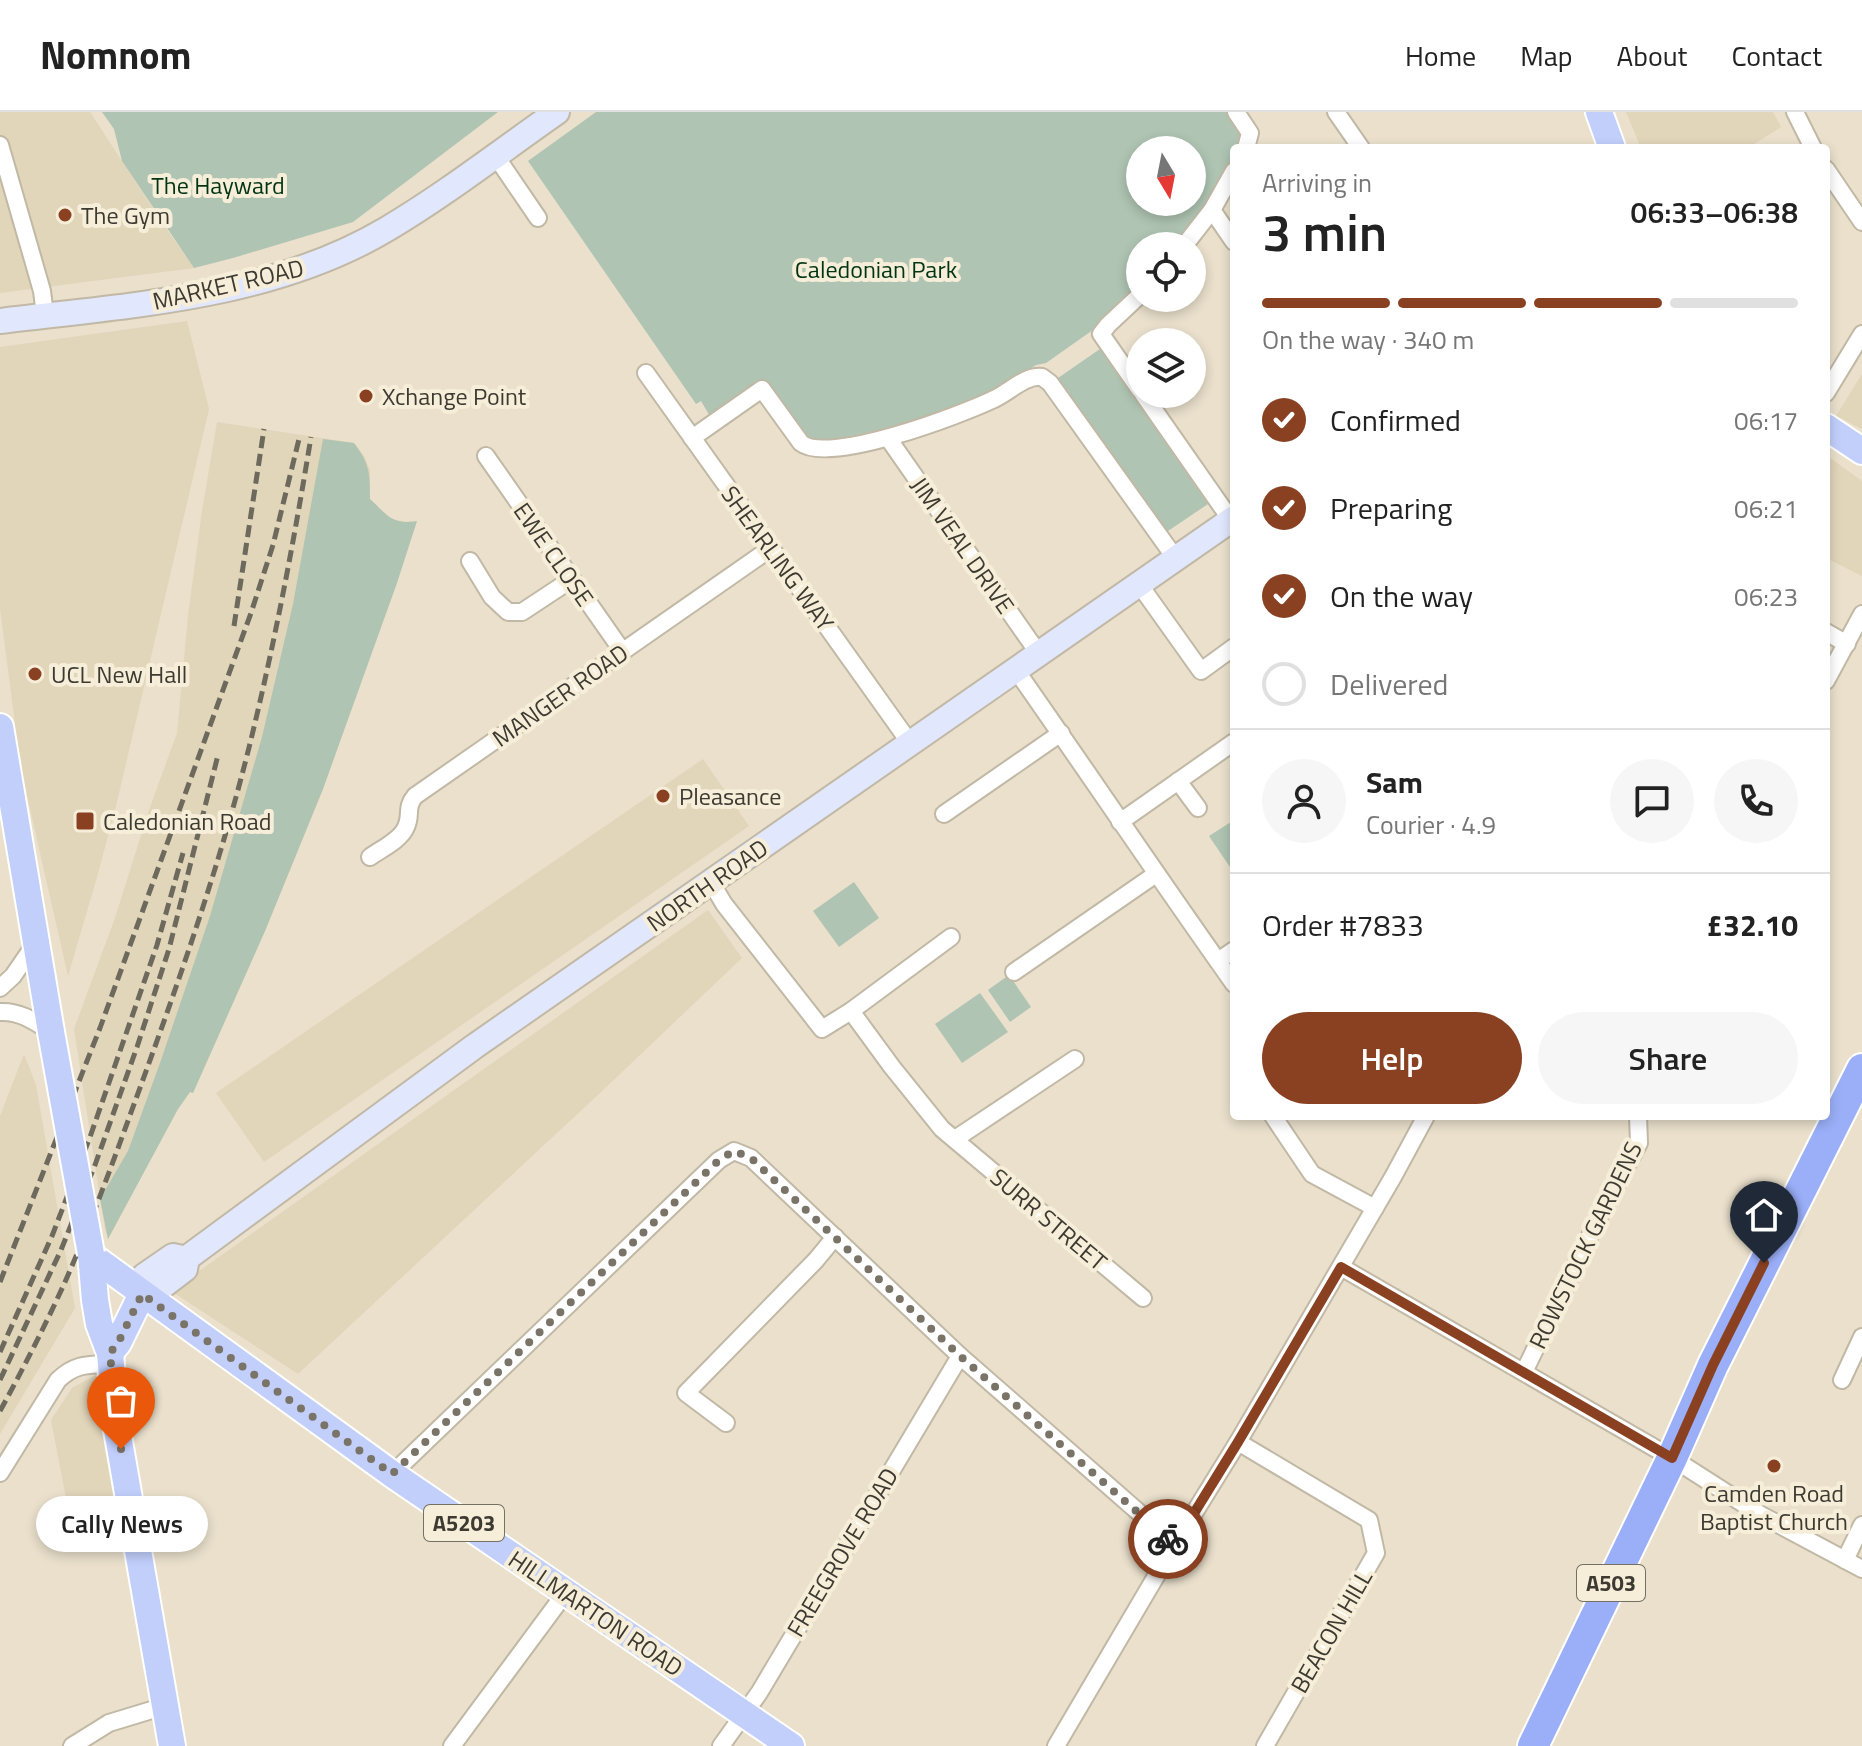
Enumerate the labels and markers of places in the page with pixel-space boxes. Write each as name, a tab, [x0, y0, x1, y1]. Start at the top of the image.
place label: The Gym	[81, 197, 170, 233]
marker: The Gym	[56, 206, 74, 224]
place label: Xchange Point	[382, 378, 527, 414]
marker: Xchange Point	[357, 387, 375, 405]
place label: UCL New Hall	[51, 656, 187, 692]
marker: UCL New Hall	[26, 665, 44, 683]
place label: Pleasance	[679, 778, 781, 814]
marker: Pleasance	[654, 787, 672, 805]
place label: Caledonian Road	[103, 803, 271, 839]
marker: Caledonian Road	[74, 810, 96, 832]
pin	[1730, 1181, 1798, 1263]
pin	[87, 1367, 155, 1449]
marker: Camden Road Baptist Church	[1765, 1457, 1783, 1475]
place label: Camden Road Baptist Church	[1700, 1475, 1848, 1539]
callout: Cally News	[35, 1497, 207, 1553]

